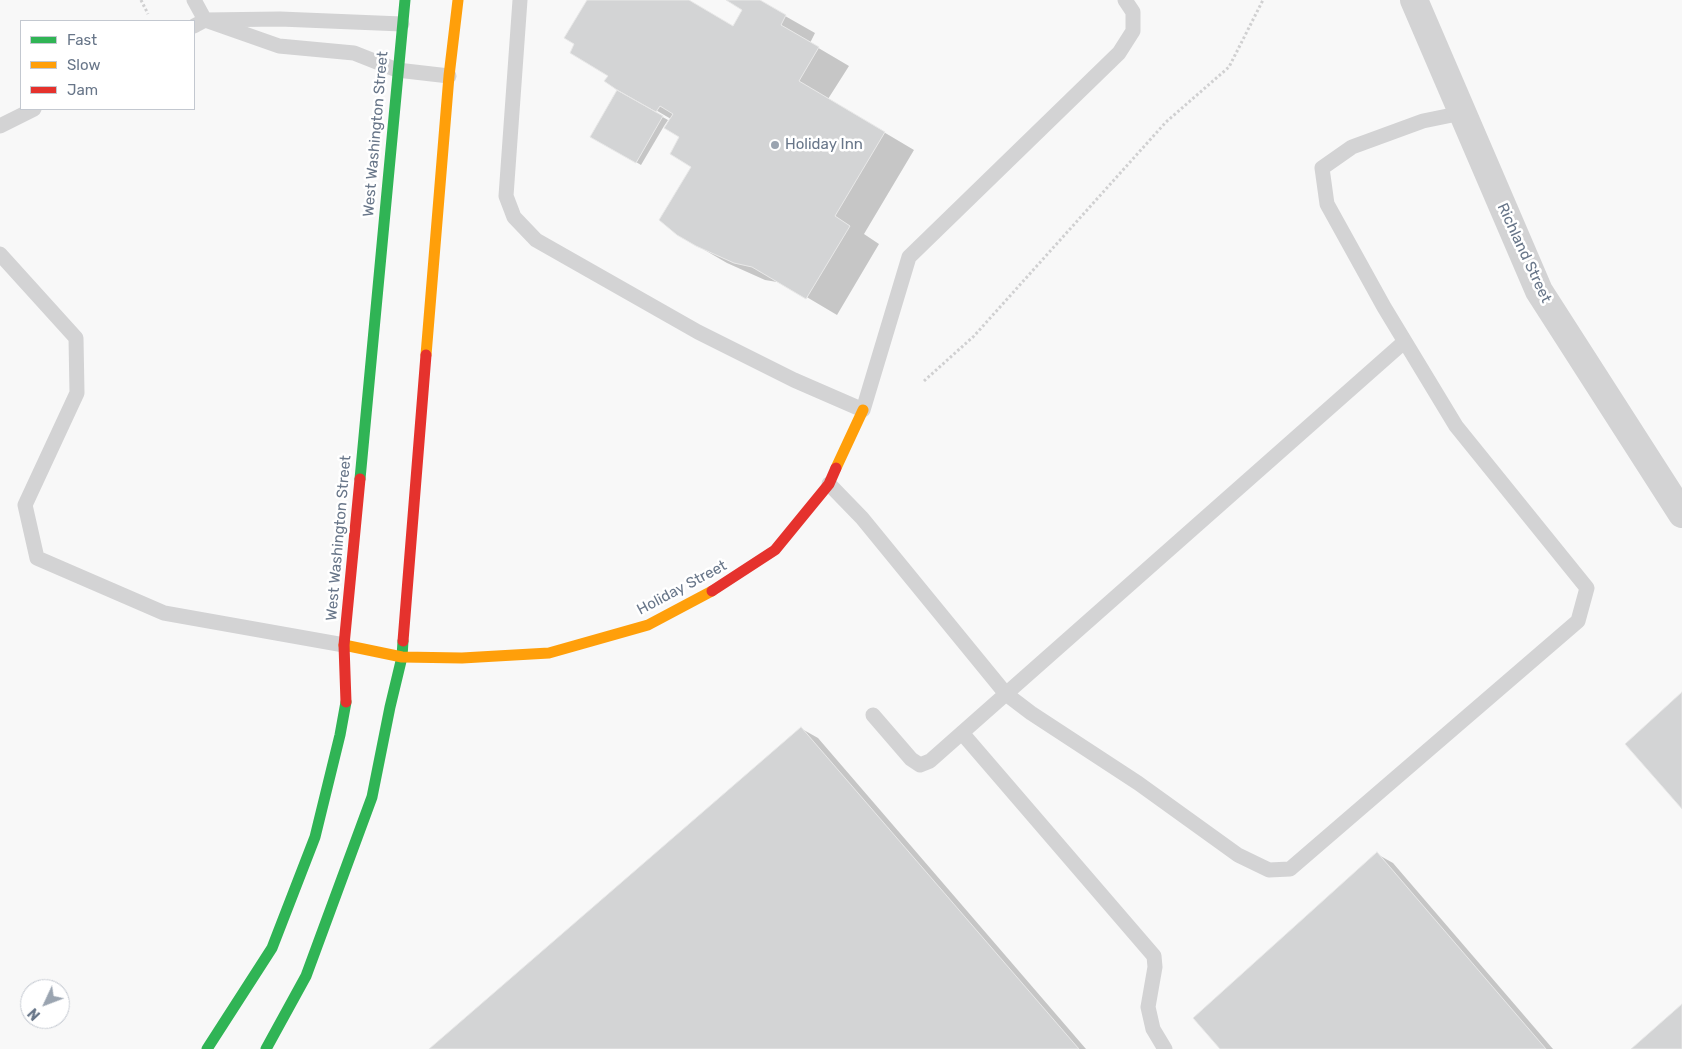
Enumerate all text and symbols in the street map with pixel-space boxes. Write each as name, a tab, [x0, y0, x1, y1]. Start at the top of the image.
legend	[20, 20, 195, 110]
text: Fast	[67, 31, 97, 49]
street label: West Washington Street	[360, 50, 392, 218]
text: Slow	[67, 56, 100, 74]
text: Jam	[67, 81, 98, 99]
place label: Holiday Inn	[785, 136, 863, 154]
marker: Holiday Inn	[769, 139, 781, 151]
street label: Richland Street	[1493, 200, 1555, 306]
street label: West Washington Street	[323, 454, 355, 622]
street label: Holiday Street	[634, 557, 730, 619]
north arrow	[20, 979, 70, 1029]
text: N	[25, 1004, 44, 1023]

